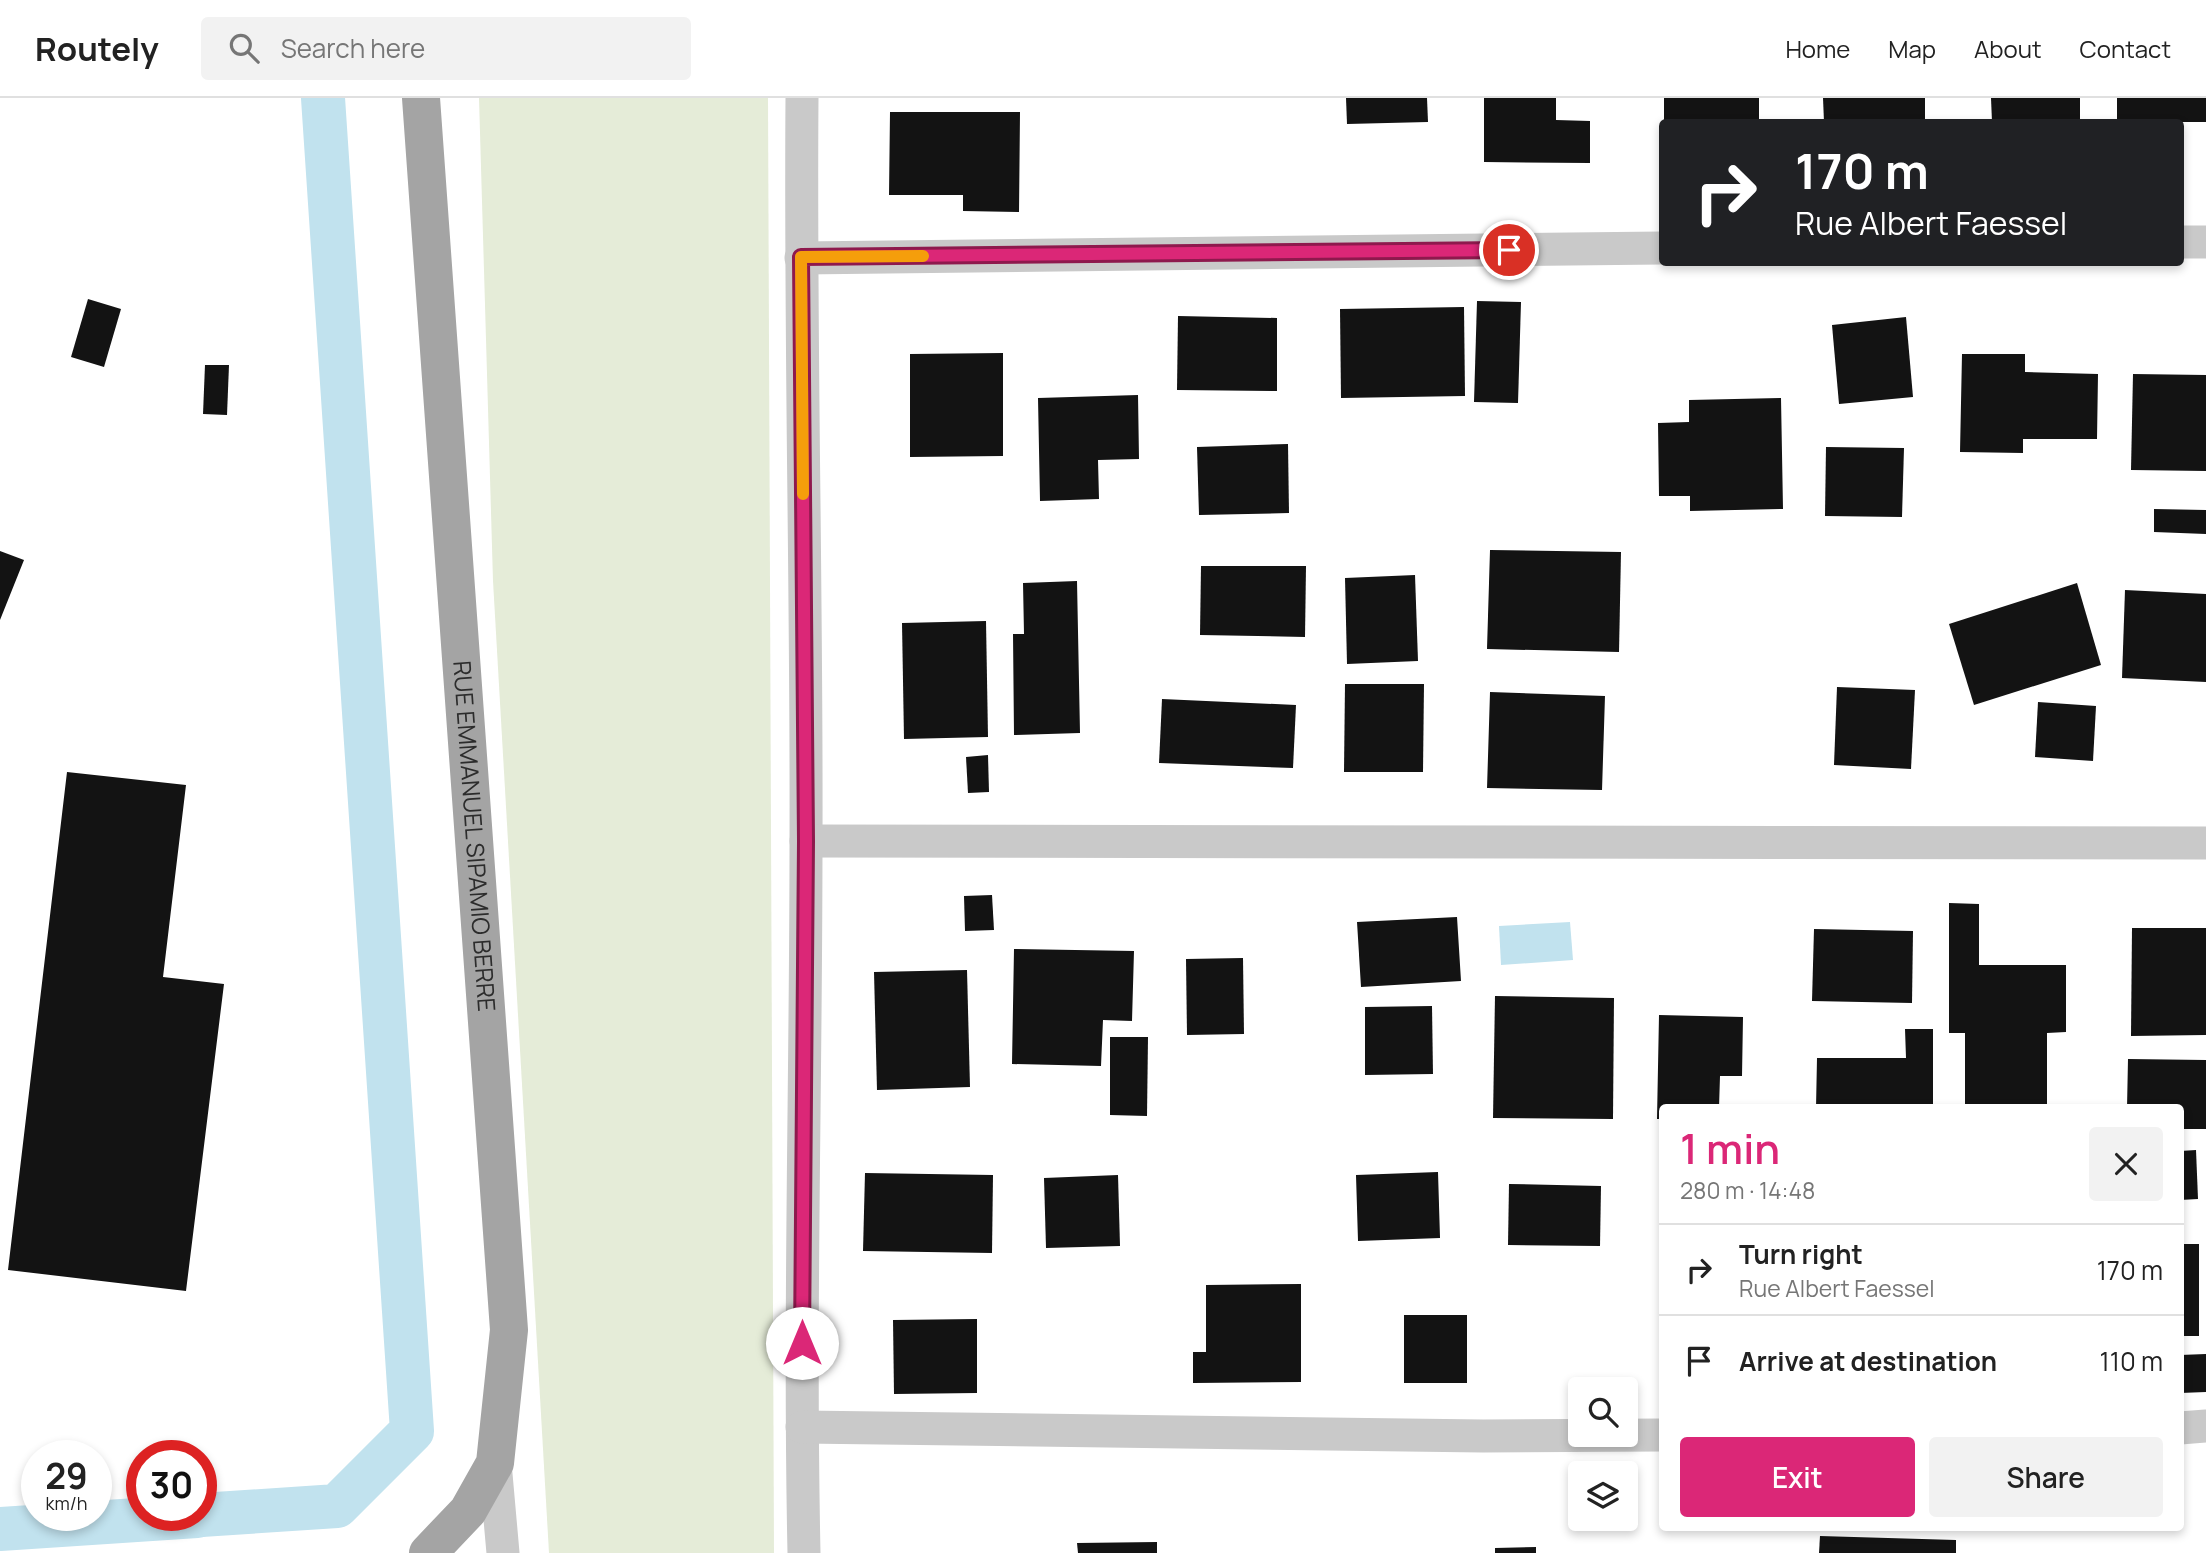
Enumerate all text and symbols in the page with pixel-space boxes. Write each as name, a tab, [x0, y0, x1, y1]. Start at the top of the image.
search box	[201, 17, 691, 80]
text: Routely	[35, 26, 159, 71]
icon: search	[225, 29, 263, 67]
text: Search here	[281, 30, 425, 66]
text: Home	[1785, 32, 1850, 65]
text: Map	[1888, 32, 1936, 65]
text: About	[1974, 32, 2042, 65]
text: Contact	[2080, 32, 2171, 65]
text: 170 m	[1795, 137, 1929, 204]
icon: right	[1680, 147, 1771, 238]
text: Rue Albert Faessel	[1795, 201, 2067, 245]
pin	[1479, 220, 1539, 280]
icon: arrive	[1490, 231, 1528, 269]
street label: RUE EMMANUEL SIPAMIO BERRE	[446, 659, 504, 1013]
text: 1 min	[1680, 1119, 1780, 1177]
button: close	[2089, 1127, 2163, 1201]
text: 280 m · 14:48	[1680, 1174, 1815, 1206]
text: Turn right	[1739, 1236, 1863, 1272]
icon: right	[1680, 1251, 1718, 1289]
text: 170 m	[2097, 1252, 2163, 1288]
text: Rue Albert Faessel	[1739, 1272, 1935, 1304]
position arrow	[765, 1306, 839, 1380]
icon: arrive	[1680, 1342, 1718, 1380]
text: Arrive at destination	[1739, 1343, 1997, 1379]
text: 110 m	[2100, 1343, 2163, 1379]
map controls	[1568, 1377, 1638, 1531]
button: search	[1568, 1377, 1638, 1447]
button: Exit	[1680, 1437, 1915, 1517]
button: Share	[1929, 1437, 2163, 1517]
speed limit sign: 30	[126, 1440, 217, 1531]
text: 29	[45, 1452, 88, 1500]
button: layers	[1568, 1461, 1638, 1531]
text: km/h	[46, 1491, 87, 1515]

